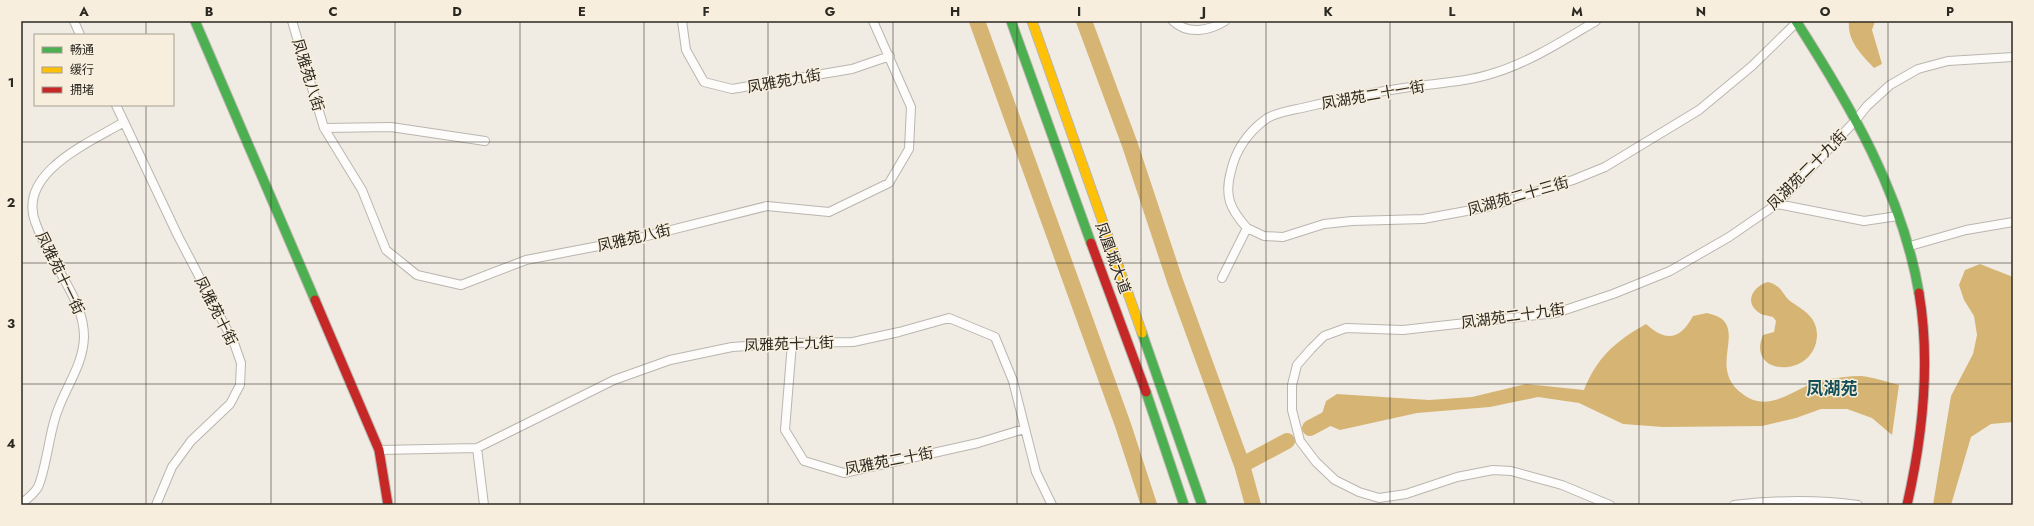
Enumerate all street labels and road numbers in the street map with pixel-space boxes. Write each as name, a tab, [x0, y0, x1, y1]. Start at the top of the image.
street label: 凤雅苑八街	[287, 36, 329, 114]
street label: 凤雅苑九街	[745, 64, 823, 98]
street label: 凤湖苑二十一街	[1319, 75, 1427, 115]
street label: 凤湖苑二十九街	[1762, 125, 1852, 215]
street label: 凤湖苑二十三街	[1464, 171, 1572, 221]
street label: 凤雅苑八街	[595, 219, 673, 257]
street label: 凤凰城大道	[1090, 219, 1136, 297]
street label: 凤雅苑十一街	[30, 228, 90, 318]
street label: 凤雅苑十街	[189, 273, 243, 349]
street label: 凤湖苑二十九街	[1459, 298, 1567, 334]
street label: 凤雅苑十九街	[744, 331, 834, 357]
street label: 凤雅苑二十街	[843, 442, 935, 480]

